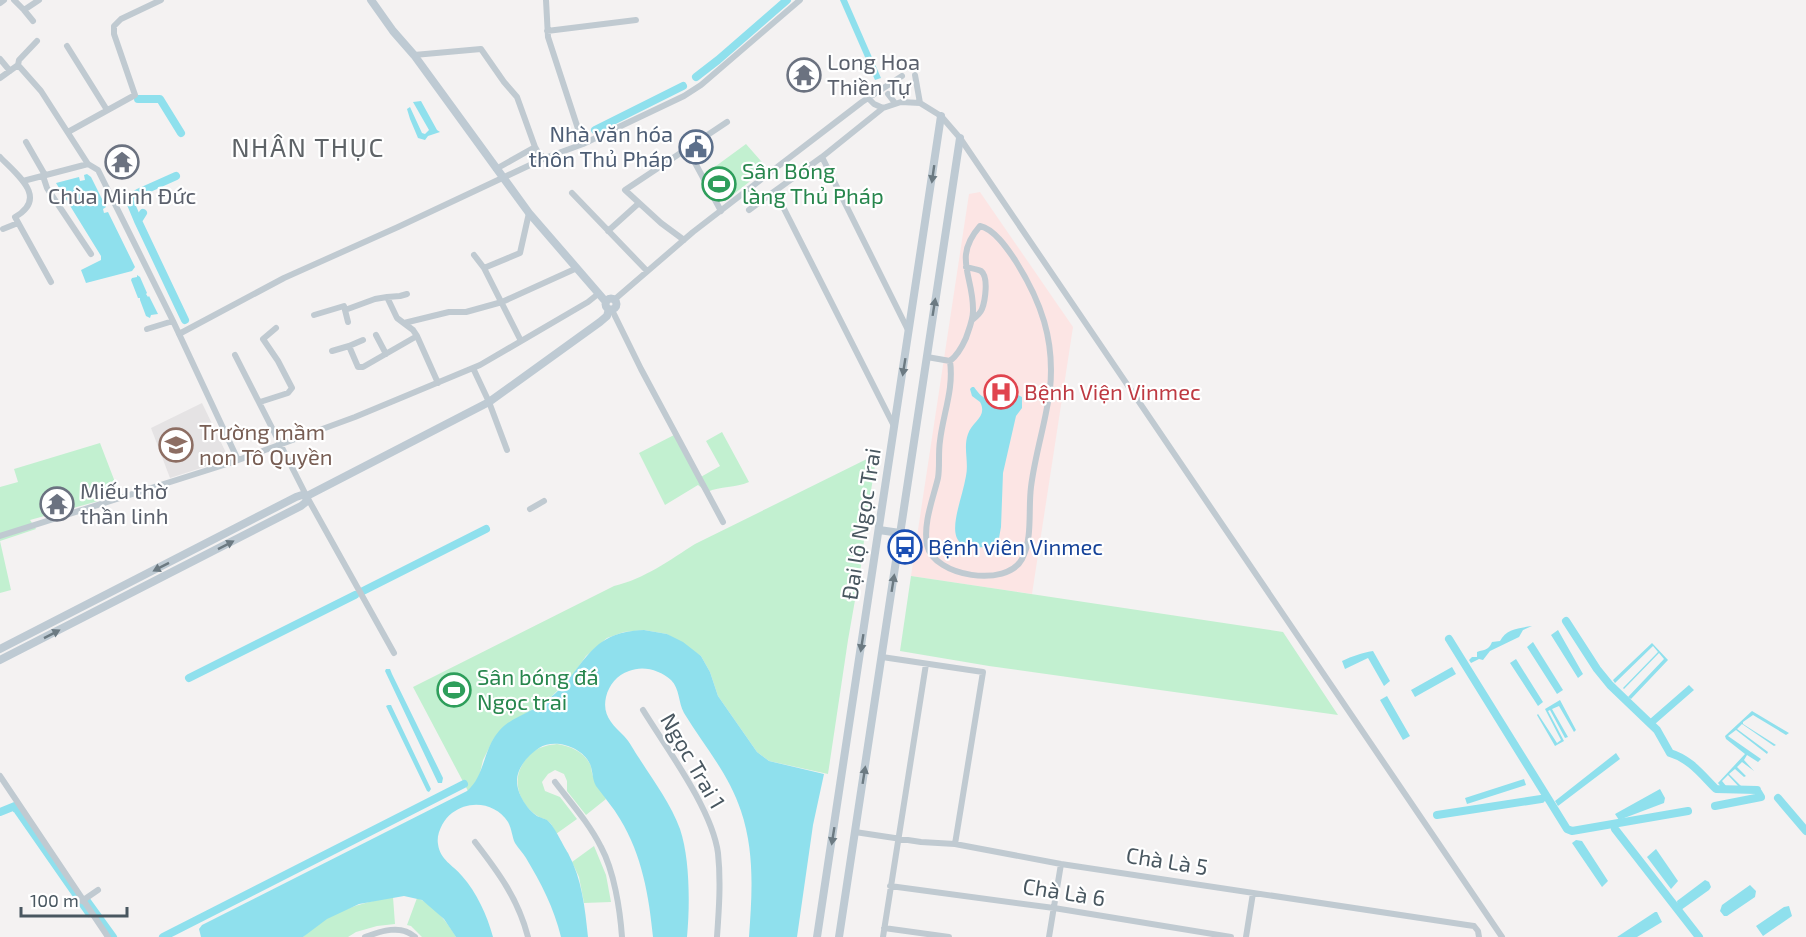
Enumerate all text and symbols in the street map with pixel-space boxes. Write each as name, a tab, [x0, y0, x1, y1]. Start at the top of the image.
place label: Long Hoa Thiền Tự	[827, 48, 920, 99]
temple icon: Long Hoa Thiền Tự	[786, 57, 822, 93]
place label: Nhà văn hóa thôn Thủ Pháp	[529, 120, 673, 171]
public building icon: Nhà văn hóa thôn Thủ Pháp	[678, 129, 714, 165]
district label: NHÂN THỤC	[231, 131, 385, 162]
temple icon: Chùa Minh Đức	[104, 144, 140, 180]
place label: Sân Bóng làng Thủ Pháp	[742, 157, 884, 208]
one-way arrow	[928, 165, 937, 184]
sports icon: Sân Bóng làng Thủ Pháp	[701, 166, 737, 202]
place label: Chùa Minh Đức	[48, 182, 196, 208]
one-way arrow	[930, 297, 939, 316]
one-way arrow	[899, 358, 908, 377]
hospital icon: Bệnh Viện Vinmec	[983, 374, 1019, 410]
place label: Bệnh Viện Vinmec	[1024, 378, 1201, 404]
place label: Trường mầm non Tô Quyền	[199, 418, 333, 470]
school or university icon: Trường mầm non Tô Quyền	[158, 427, 194, 463]
street label: Đại lộ Ngọc Trai	[835, 446, 885, 602]
place label: Miếu thờ thần linh	[80, 477, 168, 528]
temple icon: Miếu thờ thần linh	[39, 486, 75, 522]
bus stop icon: Bệnh viên Vinmec	[887, 529, 923, 565]
place label: Bệnh viên Vinmec	[928, 533, 1103, 559]
one-way arrow	[218, 540, 235, 550]
one-way arrow	[152, 563, 169, 572]
one-way arrow	[889, 573, 898, 592]
one-way arrow	[44, 629, 61, 639]
one-way arrow	[857, 633, 866, 652]
place label: Sân bóng đá Ngọc trai	[477, 663, 599, 714]
sports icon: Sân bóng đá Ngọc trai	[436, 672, 472, 708]
street label: Ngọc Trai 1	[656, 708, 732, 813]
one-way arrow	[859, 766, 868, 785]
one-way arrow	[828, 826, 837, 845]
street label: Chà Là 5	[1124, 841, 1210, 879]
street label: Chà Là 6	[1021, 872, 1107, 910]
scale bar	[21, 880, 128, 918]
text: 100 m	[30, 889, 79, 911]

